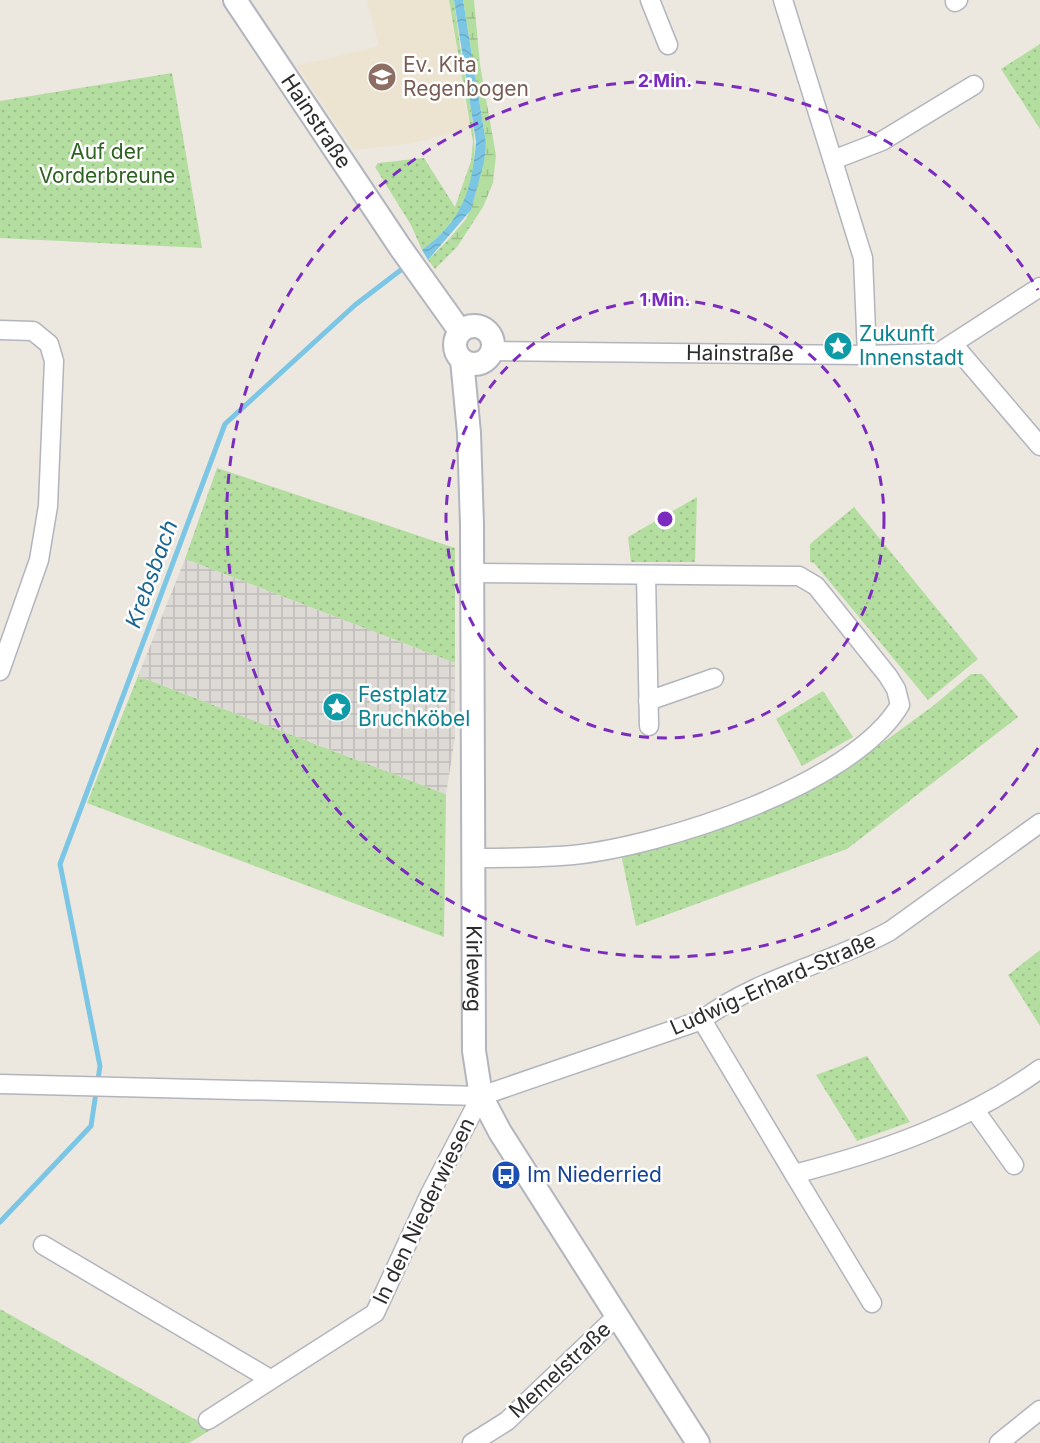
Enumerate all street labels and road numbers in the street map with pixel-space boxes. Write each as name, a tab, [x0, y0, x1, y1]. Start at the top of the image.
street label: Hainstraße	[276, 69, 357, 173]
street label: Hainstraße	[686, 340, 794, 366]
street label: Kirleweg	[462, 925, 487, 1012]
street label: Ludwig-Erhard-Straße	[666, 927, 879, 1040]
street label: In den Niederwiesen	[368, 1114, 479, 1308]
street label: Memelstraße	[504, 1316, 616, 1423]

